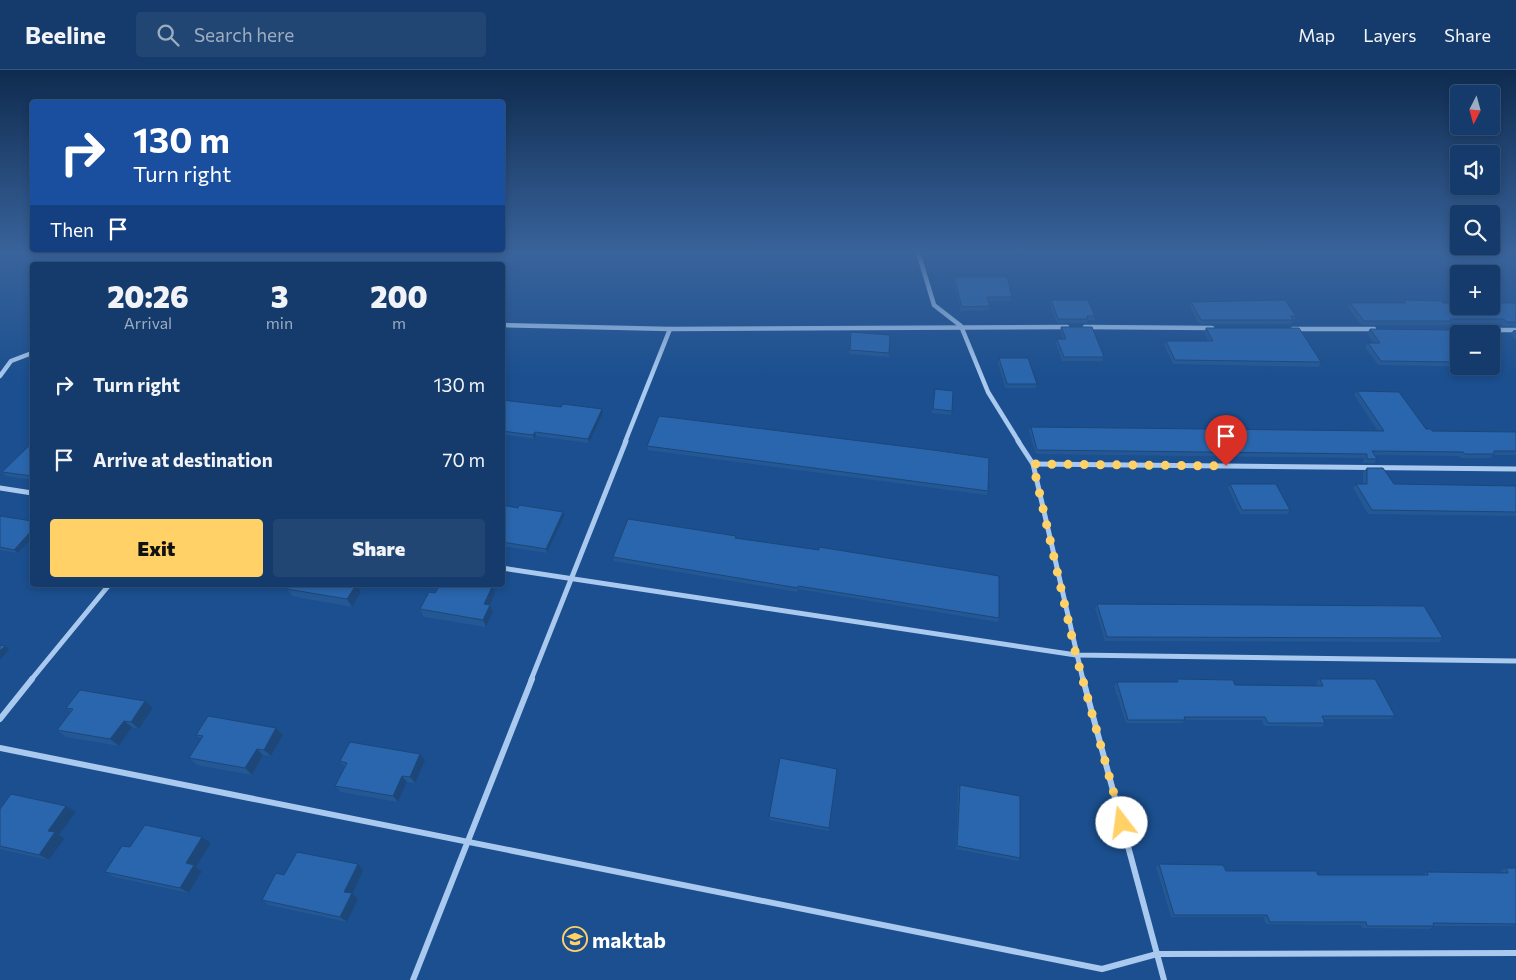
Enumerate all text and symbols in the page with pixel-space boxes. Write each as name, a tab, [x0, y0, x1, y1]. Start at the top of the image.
search box	[136, 12, 486, 57]
text: Beeline	[25, 20, 106, 49]
icon: search	[154, 21, 182, 49]
text: Search here	[194, 23, 294, 46]
text: Map	[1298, 24, 1335, 46]
text: Layers	[1363, 24, 1416, 46]
text: Share	[1444, 24, 1491, 46]
north arrow	[1450, 85, 1500, 135]
map controls	[1450, 85, 1500, 375]
text: 130 m	[133, 117, 230, 160]
icon: right	[50, 120, 115, 185]
button: sound	[1450, 145, 1500, 195]
text: Turn right	[133, 160, 231, 187]
button: search	[1450, 205, 1500, 255]
icon: arrive	[104, 215, 132, 243]
text: Then	[50, 218, 94, 241]
button: +	[1450, 265, 1500, 315]
text: 20:26	[107, 277, 189, 314]
text: 3	[271, 277, 288, 314]
text: 200	[370, 277, 428, 314]
text: Arrival	[124, 313, 172, 332]
text: min	[266, 313, 293, 332]
text: m	[392, 313, 406, 332]
button: −	[1450, 325, 1500, 375]
icon: right	[50, 371, 78, 399]
text: Turn right	[93, 373, 180, 396]
text: 130 m	[433, 373, 485, 396]
pin	[1205, 415, 1247, 466]
icon: arrive	[1212, 422, 1240, 450]
icon: arrive	[50, 446, 78, 474]
text: Arrive at destination	[93, 448, 273, 471]
text: 70 m	[442, 448, 485, 471]
button: Exit	[50, 519, 263, 577]
button: Share	[273, 519, 485, 577]
position arrow	[1095, 796, 1147, 848]
school or university icon: maktab	[562, 926, 588, 952]
place label: maktab	[592, 927, 666, 952]

